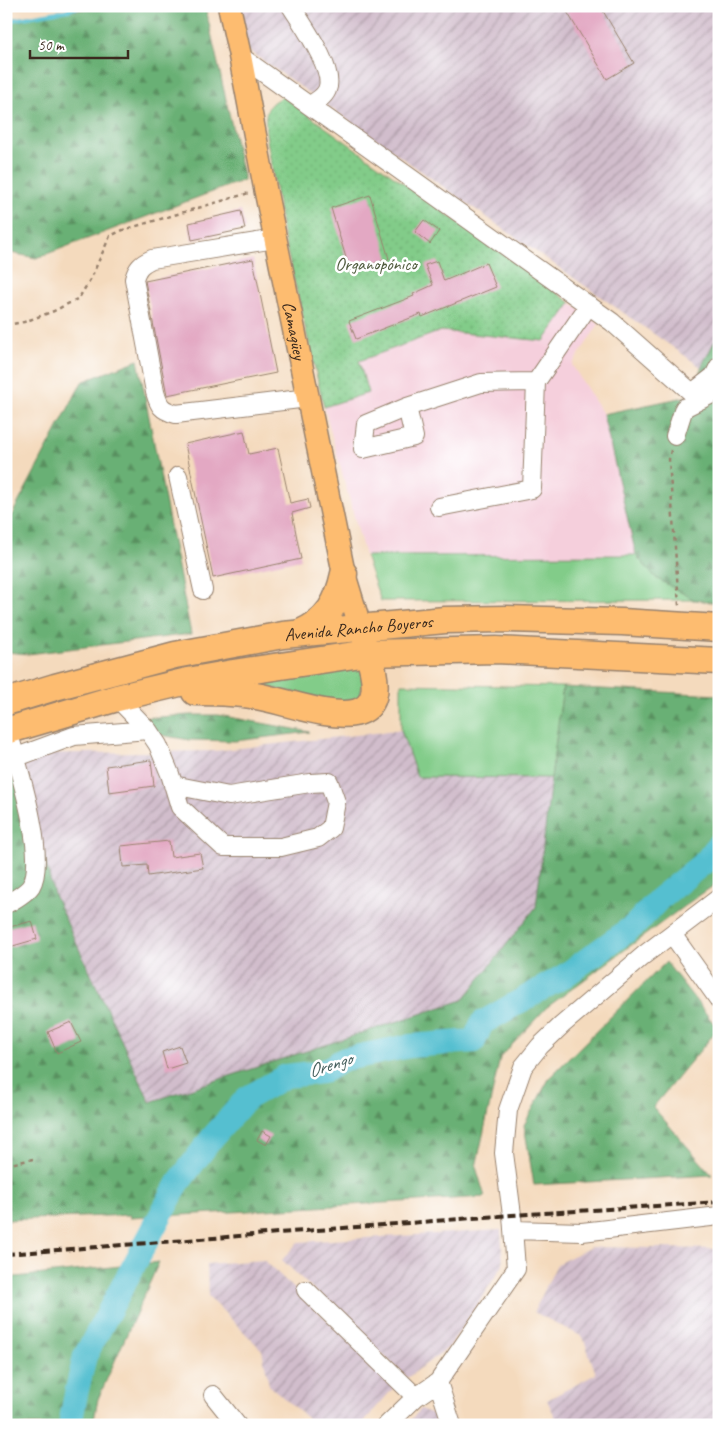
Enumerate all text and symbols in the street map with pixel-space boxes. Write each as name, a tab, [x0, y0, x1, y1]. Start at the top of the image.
scale bar	[30, 28, 128, 60]
text: 50 m	[38, 36, 65, 55]
park label: Organopónico	[335, 253, 418, 275]
street label: Camagüey	[277, 300, 311, 363]
street label: Avenida Rancho Boyeros	[283, 610, 435, 646]
water label: Orengo	[305, 1046, 358, 1083]

